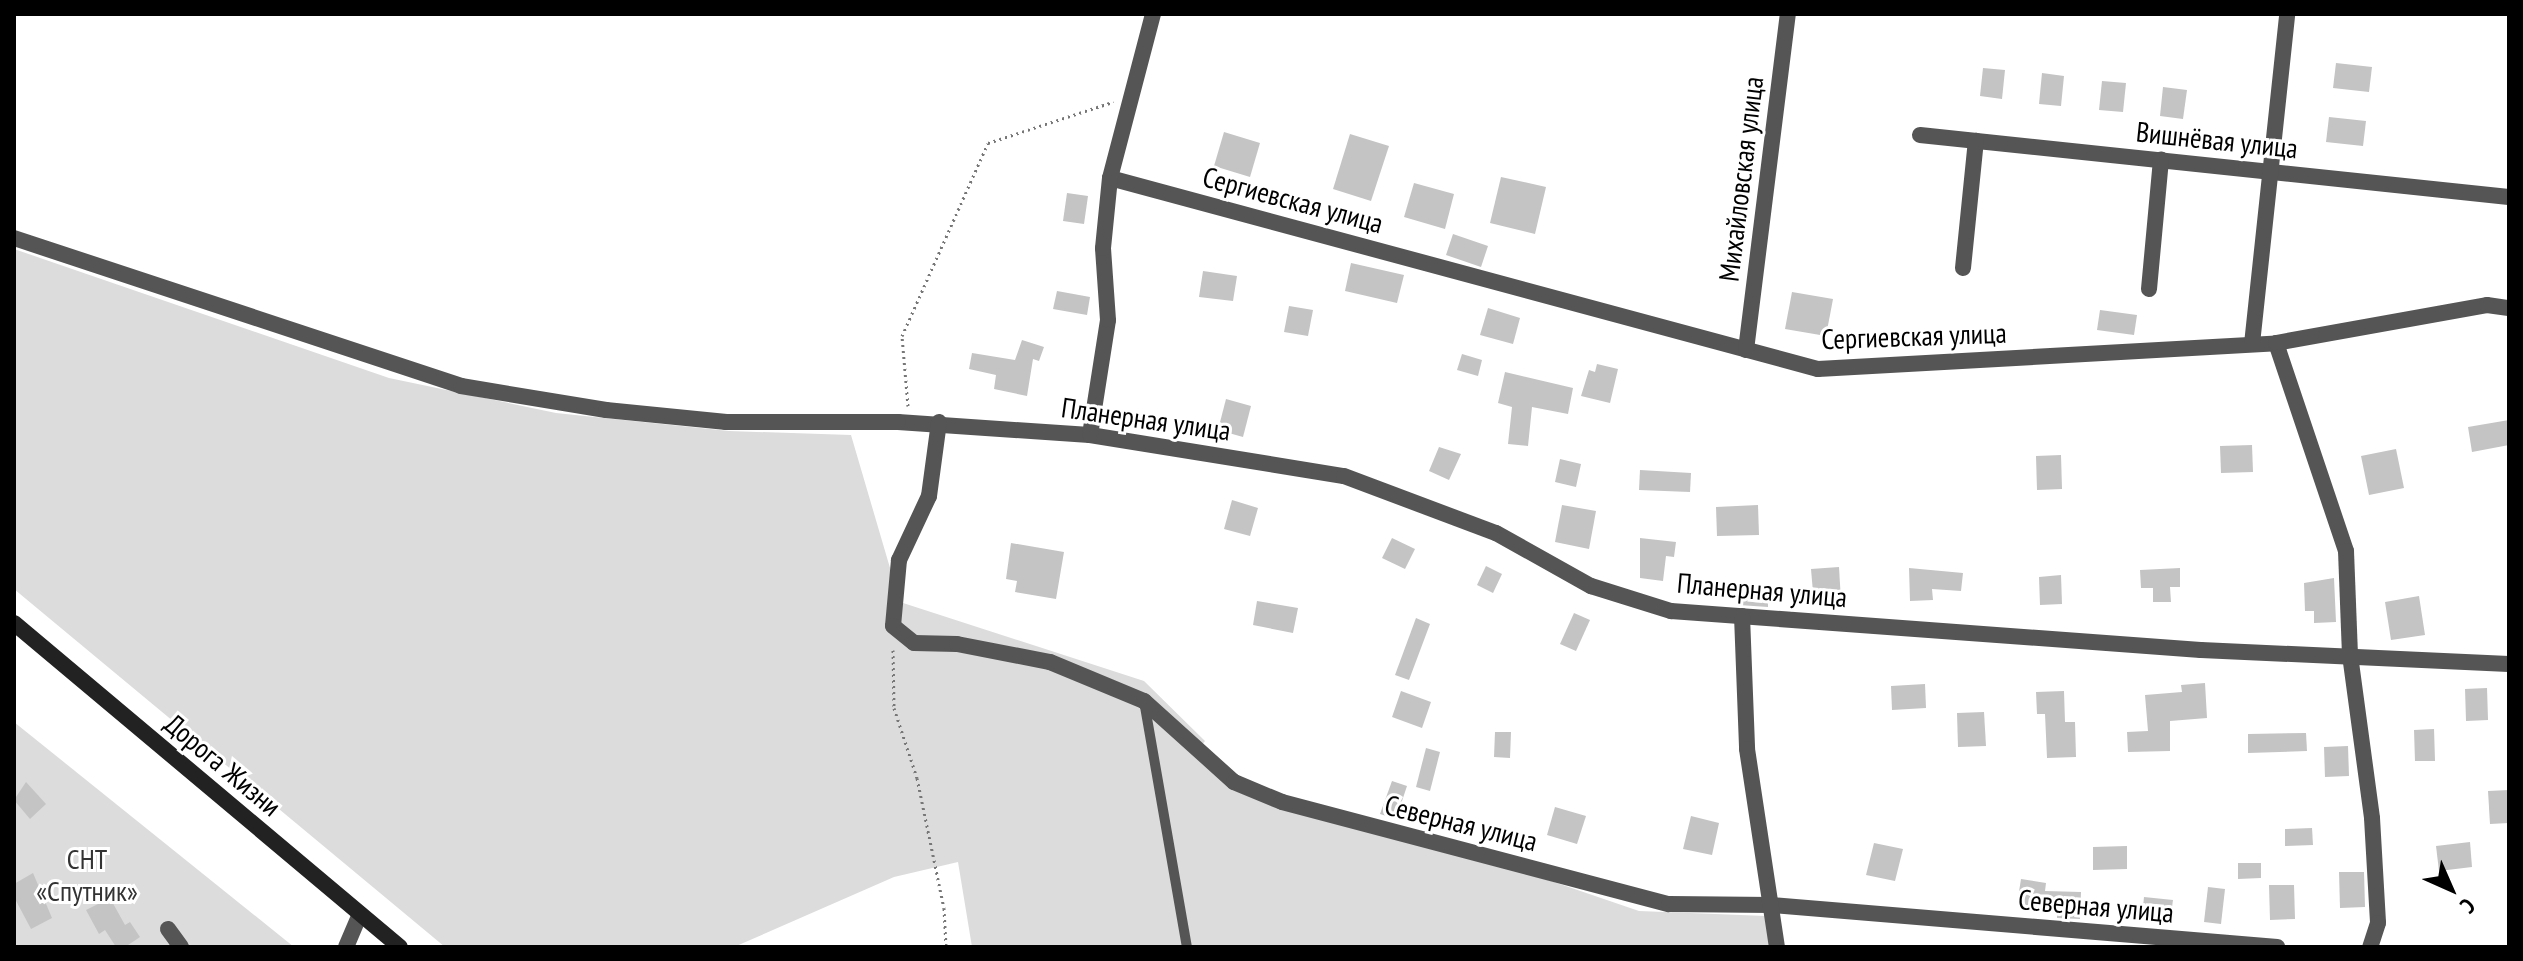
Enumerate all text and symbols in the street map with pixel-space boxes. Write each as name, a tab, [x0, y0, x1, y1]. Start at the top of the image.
street label: Михайловская улица	[1712, 75, 1770, 283]
street label: Вишнёвая улица	[2134, 115, 2300, 165]
street label: Сергиевская улица	[1199, 160, 1387, 240]
street label: Сергиевская улица	[1821, 316, 2007, 356]
street label: Планерная улица	[1059, 390, 1233, 448]
street label: Планерная улица	[1675, 566, 1849, 614]
street label: Дорога Жизни	[158, 707, 288, 823]
street label: Северная улица	[1381, 788, 1541, 858]
park label: СНТ «Спутник»	[36, 842, 138, 908]
north arrow	[2411, 849, 2491, 929]
street label: Северная улица	[2017, 882, 2175, 930]
text: С	[2455, 893, 2481, 919]

